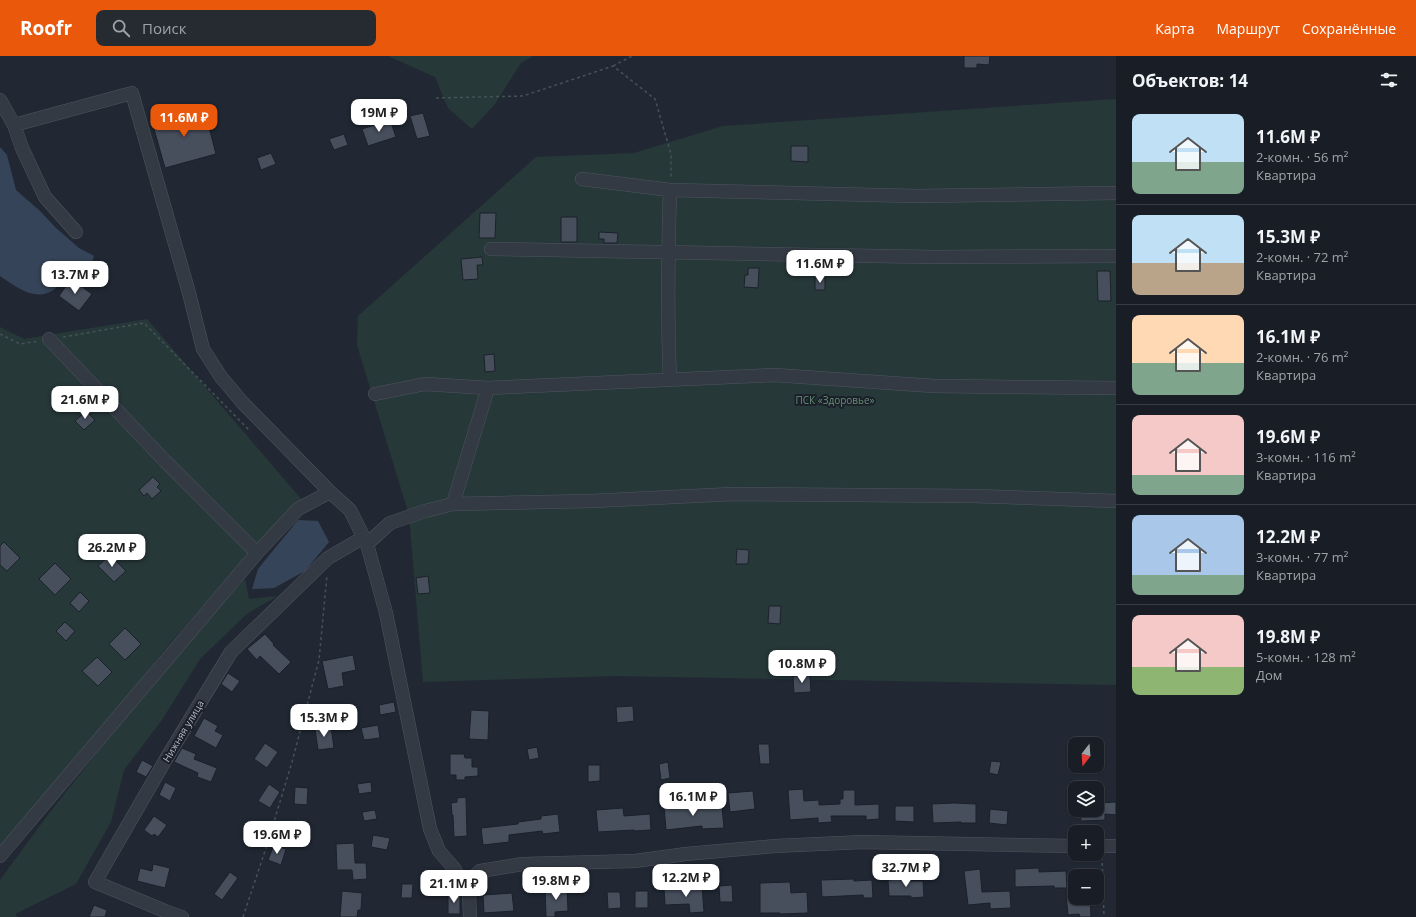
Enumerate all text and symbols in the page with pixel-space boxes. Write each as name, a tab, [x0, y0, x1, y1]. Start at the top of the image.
search box	[96, 10, 376, 46]
text: Roofr	[20, 15, 72, 41]
icon: search	[110, 17, 132, 39]
text: Поиск	[142, 18, 186, 38]
text: Карта	[1155, 19, 1194, 38]
text: Маршрут	[1216, 19, 1280, 38]
text: Сохранённые	[1302, 19, 1396, 38]
text: Объектов: 14	[1132, 69, 1248, 92]
icon: filters	[1378, 69, 1400, 91]
pin: 19M ₽	[351, 99, 407, 133]
text: 19M ₽	[360, 103, 398, 121]
pin: 11.6M ₽	[147, 104, 221, 138]
text: 11.6M ₽	[159, 108, 209, 126]
text: 11.6M ₽	[1256, 125, 1320, 148]
icon: home	[1164, 130, 1212, 178]
text: 2-комн. · 56 m²	[1256, 148, 1348, 166]
text: Квартира	[1256, 166, 1316, 184]
text: 15.3M ₽	[1256, 225, 1320, 248]
icon: home	[1164, 231, 1212, 279]
text: 2-комн. · 72 m²	[1256, 248, 1348, 266]
pin: 11.6M ₽	[783, 250, 857, 284]
text: 11.6M ₽	[795, 254, 845, 272]
pin: 13.7M ₽	[38, 261, 112, 295]
text: 13.7M ₽	[50, 265, 100, 283]
text: Квартира	[1256, 266, 1316, 284]
text: 16.1M ₽	[1256, 325, 1320, 348]
icon: home	[1164, 331, 1212, 379]
text: 2-комн. · 76 m²	[1256, 348, 1348, 366]
text: Квартира	[1256, 366, 1316, 384]
pin: 21.6M ₽	[48, 386, 122, 420]
text: 21.6M ₽	[60, 390, 110, 408]
park label: ПСК «Здоровье»	[795, 393, 875, 407]
text: 19.6M ₽	[1256, 425, 1320, 448]
icon: home	[1164, 431, 1212, 479]
text: 3-комн. · 116 m²	[1256, 448, 1356, 466]
text: Квартира	[1256, 466, 1316, 484]
text: 12.2M ₽	[1256, 525, 1320, 548]
icon: home	[1164, 531, 1212, 579]
pin: 26.2M ₽	[75, 534, 149, 568]
text: 26.2M ₽	[87, 538, 137, 556]
text: 3-комн. · 77 m²	[1256, 548, 1348, 566]
text: Квартира	[1256, 566, 1316, 584]
text: 19.8M ₽	[1256, 625, 1320, 648]
icon: home	[1164, 631, 1212, 679]
text: 5-комн. · 128 m²	[1256, 648, 1356, 666]
pin: 10.8M ₽	[765, 650, 839, 684]
text: 10.8M ₽	[777, 654, 827, 672]
text: Дом	[1256, 666, 1282, 684]
street label: Нижняя улица	[159, 697, 207, 765]
pin: 15.3M ₽	[287, 704, 361, 738]
text: 15.3M ₽	[299, 708, 349, 726]
north arrow	[1068, 737, 1104, 773]
map controls	[1068, 737, 1104, 905]
button: layers	[1068, 781, 1104, 817]
pin: 16.1M ₽	[656, 783, 730, 817]
text: 16.1M ₽	[668, 787, 718, 805]
pin: 19.6M ₽	[240, 821, 314, 855]
text: 19.6M ₽	[252, 825, 302, 843]
button: +	[1068, 825, 1104, 861]
pin: 32.7M ₽	[869, 854, 943, 888]
text: 32.7M ₽	[881, 858, 931, 876]
pin: 12.2M ₽	[649, 864, 723, 898]
pin: 19.8M ₽	[519, 867, 593, 901]
text: 12.2M ₽	[661, 868, 711, 886]
button: −	[1068, 869, 1104, 905]
pin: 21.1M ₽	[417, 870, 491, 904]
text: 19.8M ₽	[531, 871, 581, 889]
text: 21.1M ₽	[429, 874, 479, 892]

